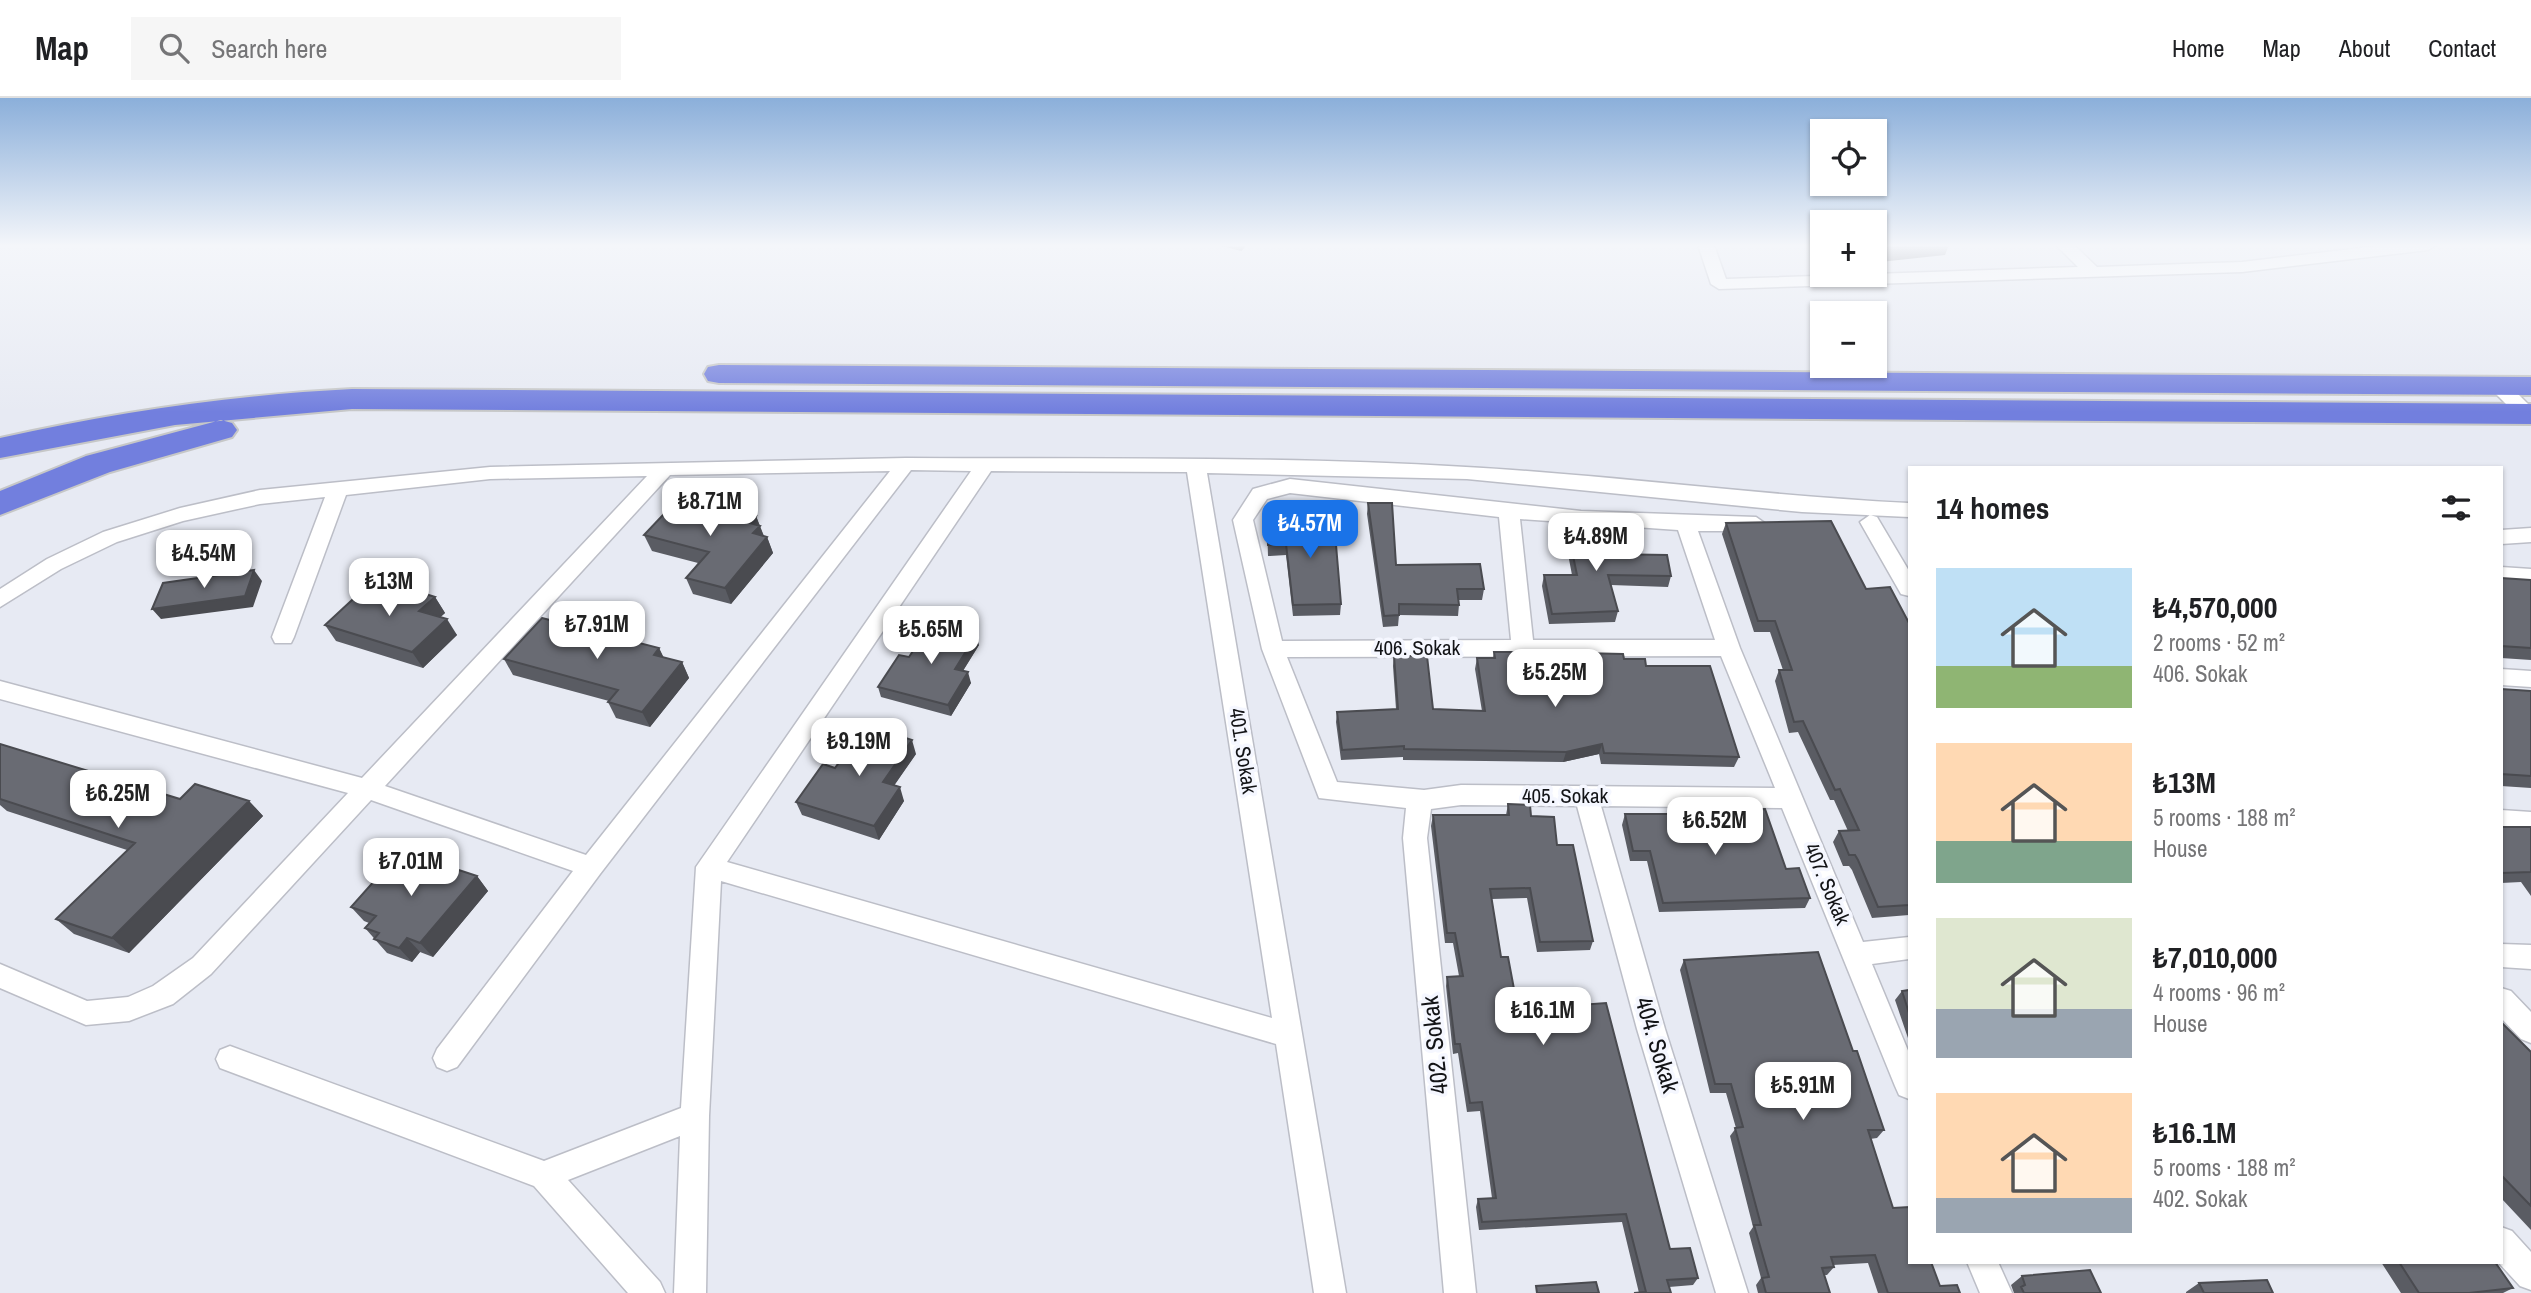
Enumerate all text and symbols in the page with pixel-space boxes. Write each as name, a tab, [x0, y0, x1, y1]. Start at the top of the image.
search box	[131, 17, 621, 80]
text: Map	[35, 26, 89, 70]
icon: search	[155, 29, 193, 67]
text: Search here	[211, 31, 327, 66]
text: Home	[2172, 32, 2224, 64]
text: Map	[2262, 32, 2301, 64]
text: About	[2339, 32, 2390, 64]
text: Contact	[2428, 32, 2496, 64]
map controls	[1810, 119, 1887, 378]
button: locate	[1810, 119, 1887, 196]
button: +	[1810, 210, 1887, 287]
button: −	[1810, 301, 1887, 378]
pin: ₺8.71M	[653, 478, 767, 538]
text: ₺8.71M	[678, 485, 742, 516]
text: 14 homes	[1936, 488, 2050, 528]
icon: filters	[2437, 489, 2475, 527]
pin: ₺4.57M	[1253, 500, 1367, 560]
text: ₺4.57M	[1278, 507, 1342, 538]
pin: ₺4.89M	[1539, 514, 1653, 573]
text: ₺4.89M	[1564, 520, 1628, 551]
pin: ₺4.54M	[147, 531, 261, 590]
text: ₺4.54M	[172, 537, 236, 568]
pin: ₺13M	[348, 559, 430, 618]
text: ₺13M	[365, 565, 413, 596]
text: ₺4,570,000	[2153, 587, 2277, 627]
icon: home	[1992, 596, 2076, 680]
pin: ₺7.91M	[540, 602, 654, 661]
pin: ₺5.65M	[874, 606, 988, 666]
text: ₺7.91M	[565, 608, 629, 639]
text: ₺5.65M	[899, 613, 963, 644]
text: 2 rooms · 52 m²	[2153, 627, 2285, 658]
street label: 406. Sokak	[1374, 633, 1460, 662]
pin: ₺5.25M	[1498, 650, 1612, 709]
text: ₺5.25M	[1523, 656, 1587, 687]
text: 406. Sokak	[2153, 658, 2247, 689]
street label: 401. Sokak	[1222, 706, 1265, 796]
pin: ₺9.19M	[802, 718, 916, 778]
text: ₺9.19M	[827, 725, 891, 756]
text: ₺13M	[2153, 762, 2216, 802]
pin: ₺6.25M	[61, 770, 175, 830]
icon: home	[1992, 771, 2076, 855]
text: ₺6.25M	[86, 777, 150, 808]
street label: 405. Sokak	[1522, 781, 1608, 810]
pin: ₺6.52M	[1658, 798, 1772, 857]
text: 5 rooms · 188 m²	[2153, 802, 2296, 833]
text: ₺6.52M	[1683, 804, 1747, 835]
text: House	[2153, 833, 2208, 864]
pin: ₺7.01M	[354, 838, 468, 898]
street label: 407. Sokak	[1797, 838, 1858, 929]
text: ₺7.01M	[379, 845, 443, 876]
text: ₺7,010,000	[2153, 937, 2277, 977]
icon: home	[1992, 946, 2076, 1030]
text: 4 rooms · 96 m²	[2153, 977, 2285, 1008]
pin: ₺16.1M	[1486, 988, 1600, 1047]
street label: 404. Sokak	[1628, 993, 1688, 1097]
street label: 402. Sokak	[1413, 994, 1455, 1096]
text: ₺16.1M	[1511, 994, 1575, 1025]
text: House	[2153, 1008, 2208, 1039]
pin: ₺5.91M	[1746, 1062, 1860, 1122]
text: ₺5.91M	[1771, 1069, 1835, 1100]
text: ₺16.1M	[2153, 1112, 2236, 1152]
icon: home	[1992, 1121, 2076, 1205]
text: 5 rooms · 188 m²	[2153, 1152, 2296, 1183]
text: 402. Sokak	[2153, 1183, 2247, 1214]

